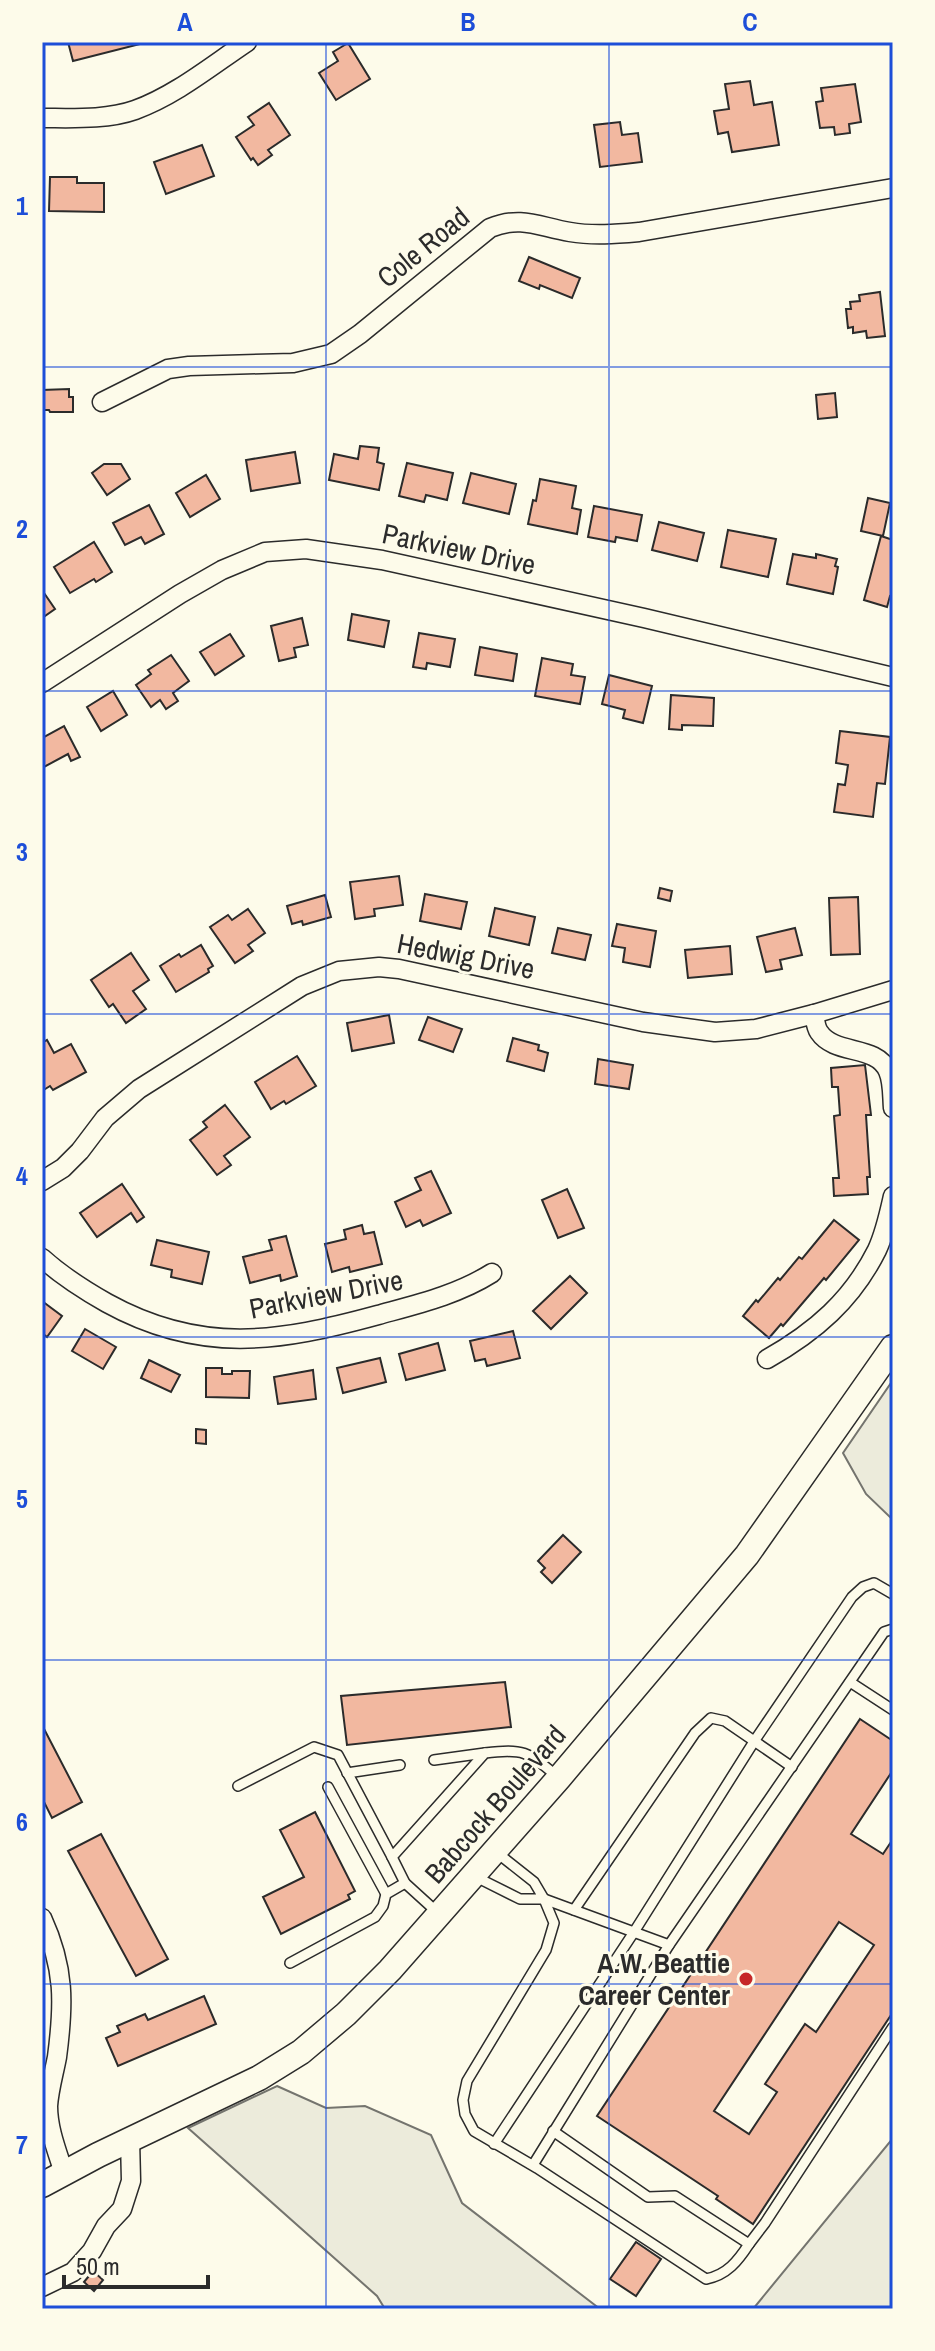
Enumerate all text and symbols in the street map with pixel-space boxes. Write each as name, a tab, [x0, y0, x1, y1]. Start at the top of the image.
text: A	[177, 4, 193, 39]
text: B	[460, 4, 476, 39]
text: C	[742, 4, 758, 39]
text: 1	[16, 188, 28, 223]
street label: Cole Road	[369, 198, 477, 296]
text: 2	[16, 511, 28, 546]
street label: Parkview Drive	[379, 514, 539, 584]
text: 3	[16, 834, 28, 869]
street label: Hedwig Drive	[394, 924, 538, 988]
text: 4	[16, 1158, 28, 1193]
street label: Parkview Drive	[246, 1260, 406, 1328]
text: 5	[16, 1481, 28, 1516]
street label: Babcock Boulevard	[416, 1717, 574, 1891]
text: 6	[16, 1804, 28, 1839]
place label: A.W. Beattie Career Center	[578, 1944, 730, 2014]
marker: A.W. Beattie Career Center	[737, 1970, 755, 1988]
text: 7	[16, 2127, 28, 2162]
scale bar	[64, 2239, 208, 2289]
text: 50 m	[76, 2250, 120, 2282]

